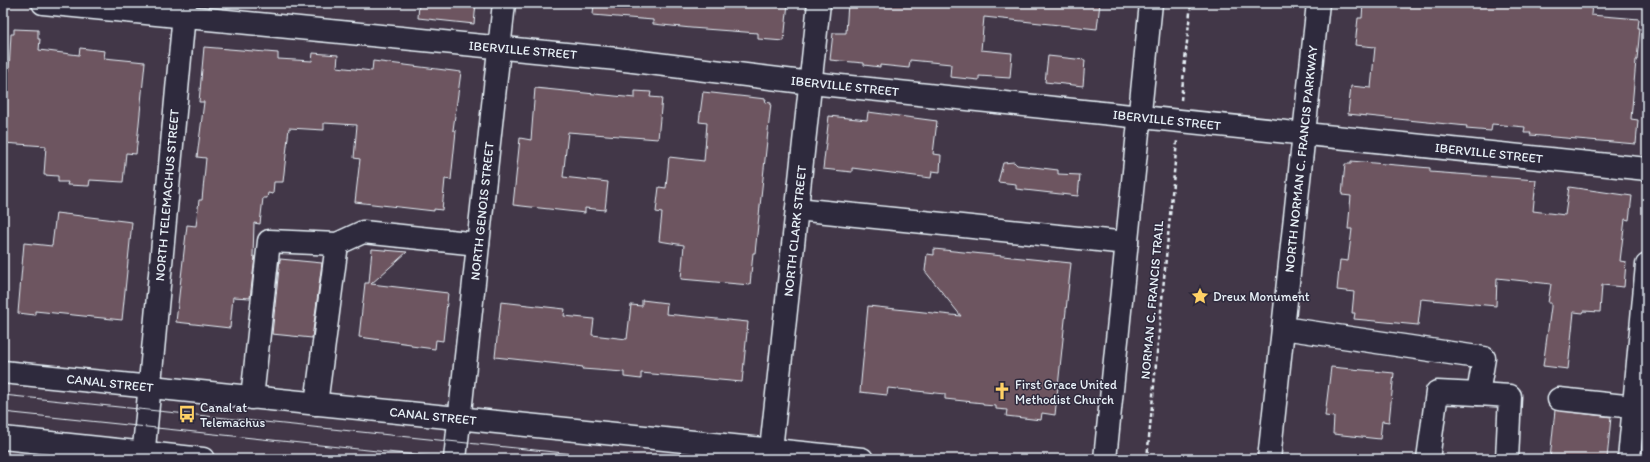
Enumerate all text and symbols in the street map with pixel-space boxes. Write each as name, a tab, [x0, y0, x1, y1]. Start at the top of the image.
street label: IBERVILLE STREET	[468, 38, 579, 62]
street label: NORTH NORMAN C. FRANCIS PARKWAY	[1282, 44, 1320, 273]
street label: IBERVILLE STREET	[790, 73, 901, 99]
street label: IBERVILLE STREET	[1112, 107, 1223, 133]
street label: NORTH TELEMACHUS STREET	[152, 108, 182, 282]
street label: NORTH GENOIS STREET	[467, 140, 497, 281]
street label: IBERVILLE STREET	[1434, 140, 1545, 166]
street label: NORTH CLARK STREET	[781, 164, 809, 297]
street label: NORMAN C. FRANCIS TRAIL	[1138, 219, 1166, 380]
place icon: Dreux Monument	[1190, 286, 1210, 306]
place label: Dreux Monument	[1213, 289, 1310, 304]
street label: CANAL STREET	[66, 371, 155, 395]
place label: First Grace United Methodist Church	[1015, 377, 1117, 407]
church icon: First Grace United Methodist Church	[992, 381, 1012, 401]
place label: Canal at Telemachus	[200, 400, 266, 430]
bus stop icon: Canal at Telemachus	[177, 404, 197, 424]
street label: CANAL STREET	[389, 404, 478, 428]

